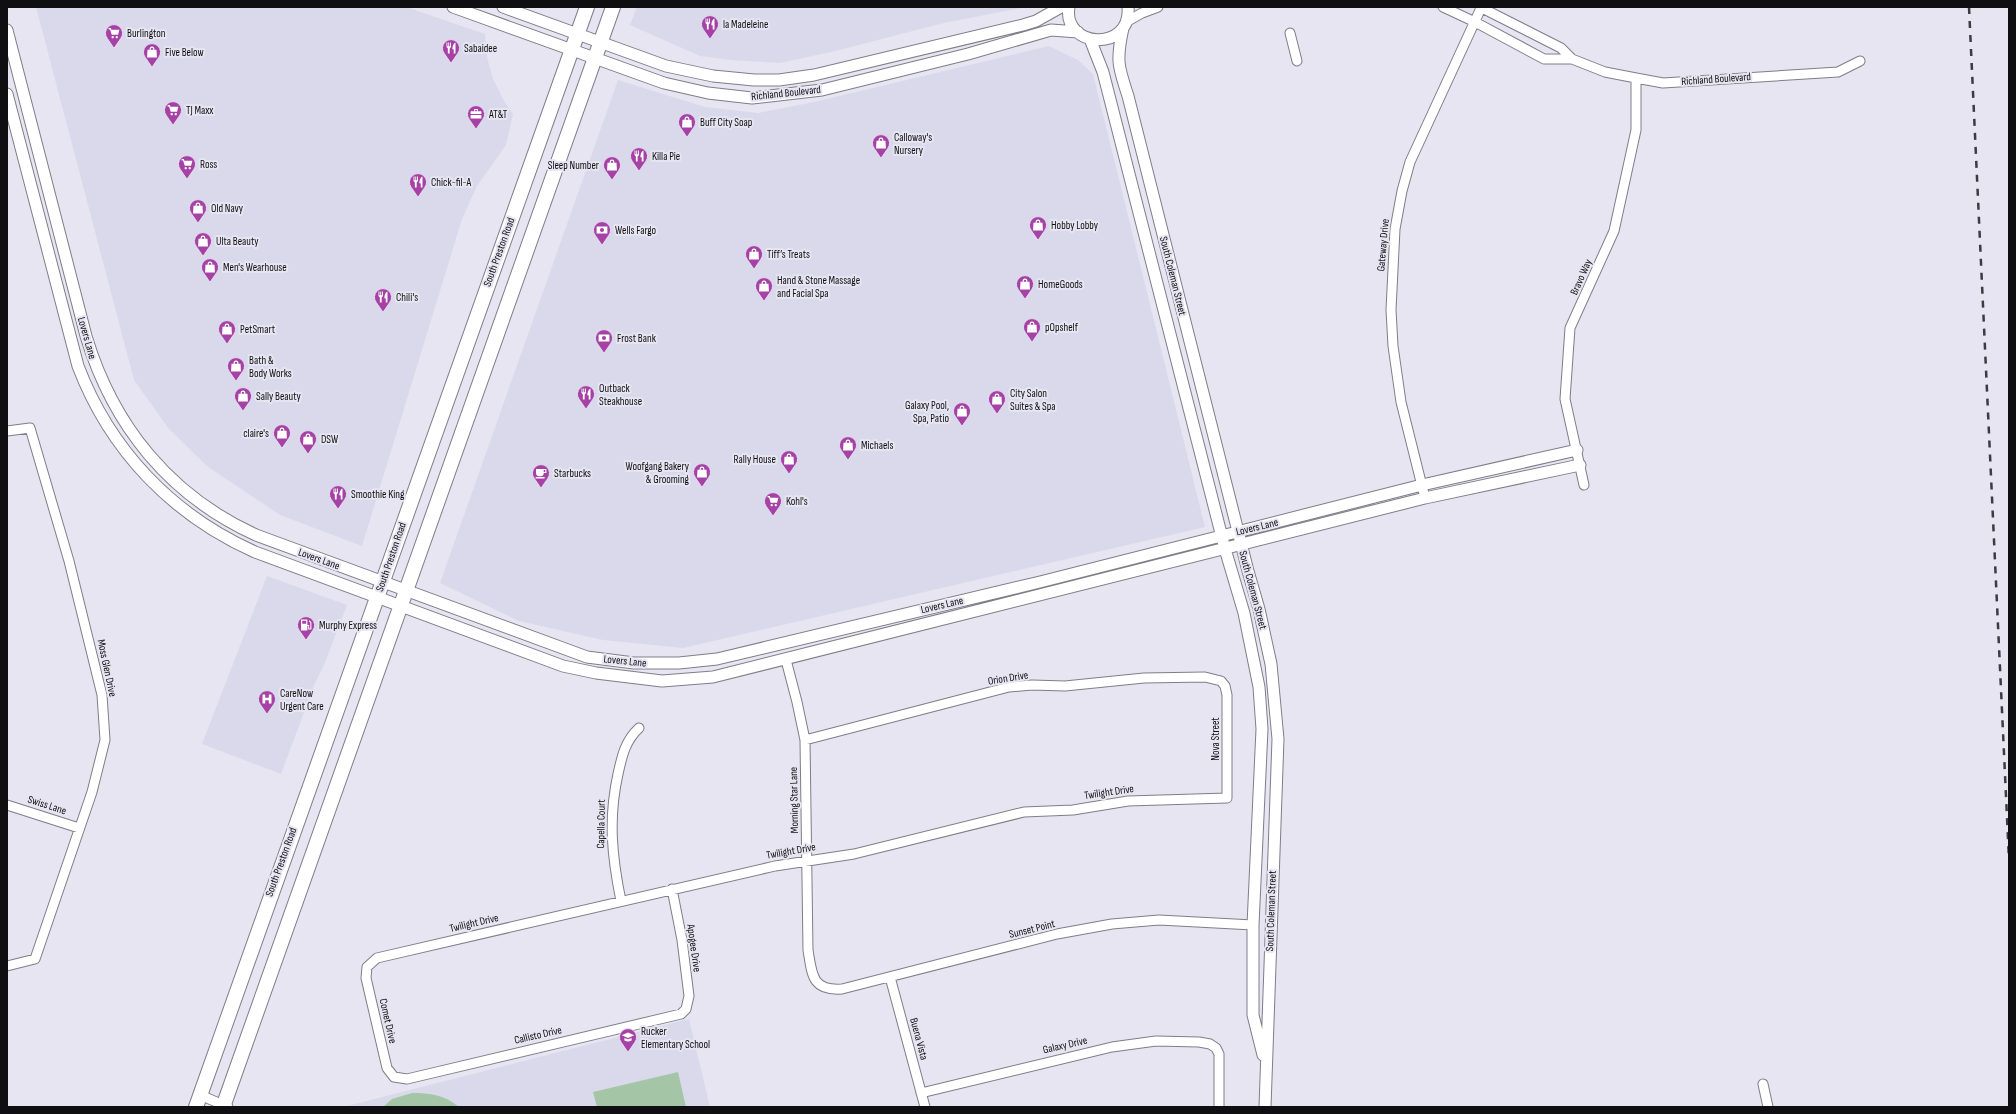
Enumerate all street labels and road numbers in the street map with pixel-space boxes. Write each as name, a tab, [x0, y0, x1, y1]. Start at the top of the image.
street label: Richland Boulevard	[1681, 70, 1752, 88]
street label: Richland Boulevard	[751, 83, 822, 103]
street label: South Preston Road	[481, 215, 518, 288]
street label: Gateway Drive	[1374, 218, 1392, 272]
street label: South Coleman Street	[1157, 235, 1189, 317]
street label: Bravo Way	[1567, 256, 1595, 297]
street label: Lovers Lane	[75, 315, 99, 361]
street label: Lovers Lane	[1234, 515, 1280, 539]
street label: South Preston Road	[373, 520, 409, 593]
street label: Lovers Lane	[297, 546, 341, 572]
street label: South Coleman Street	[1236, 549, 1270, 631]
street label: Lovers Lane	[920, 594, 964, 616]
street label: Moss Glen Drive	[95, 638, 119, 698]
street label: Lovers Lane	[603, 652, 647, 670]
street label: Orion Drive	[987, 668, 1029, 688]
street label: Nova Street	[1209, 717, 1222, 761]
street label: Morning Star Lane	[787, 767, 801, 833]
street label: Twilight Drive	[1083, 782, 1135, 802]
street label: Swiss Lane	[26, 793, 68, 817]
street label: Capella Court	[594, 799, 608, 849]
street label: South Preston Road	[263, 825, 300, 898]
street label: Twilight Drive	[765, 840, 817, 862]
street label: South Coleman Street	[1263, 870, 1279, 952]
street label: Twilight Drive	[448, 911, 500, 935]
street label: Sunset Point	[1008, 917, 1057, 941]
street label: Apogee Drive	[684, 922, 704, 973]
street label: Comet Drive	[377, 997, 399, 1045]
street label: Buena Vista	[907, 1017, 931, 1061]
street label: Callisto Drive	[513, 1023, 563, 1047]
street label: Galaxy Drive	[1041, 1034, 1089, 1056]

